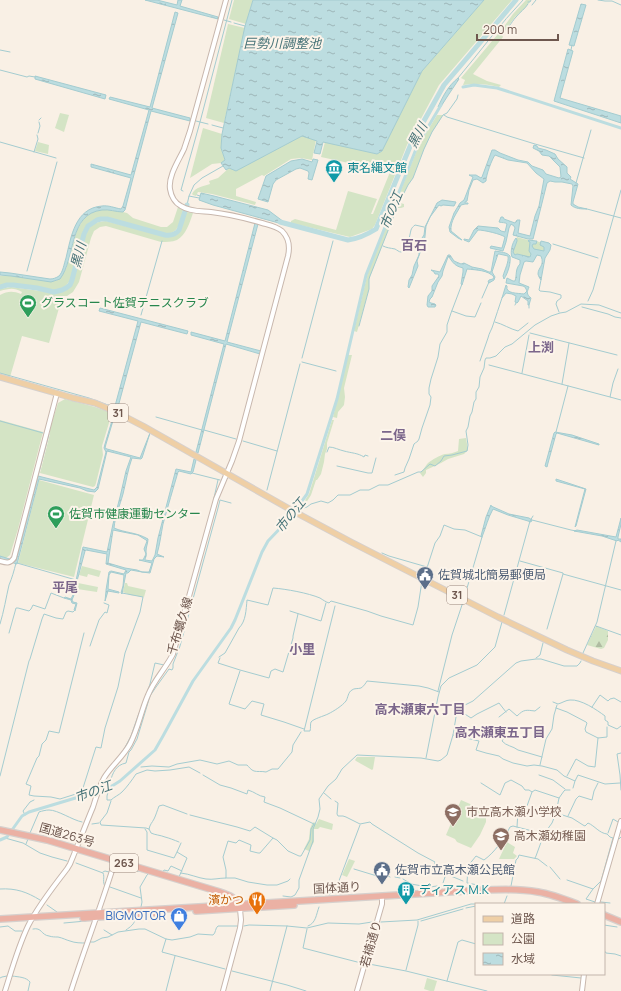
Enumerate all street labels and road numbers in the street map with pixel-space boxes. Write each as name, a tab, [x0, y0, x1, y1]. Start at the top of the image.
road number: 31	[108, 404, 128, 422]
road number: 31	[447, 586, 467, 604]
street label: 千布蠣久線	[163, 595, 196, 657]
street label: 国道263号	[37, 819, 97, 851]
road number: 263	[110, 854, 138, 872]
street label: 国体通り	[313, 878, 361, 897]
street label: 若楠通り	[356, 918, 385, 969]

